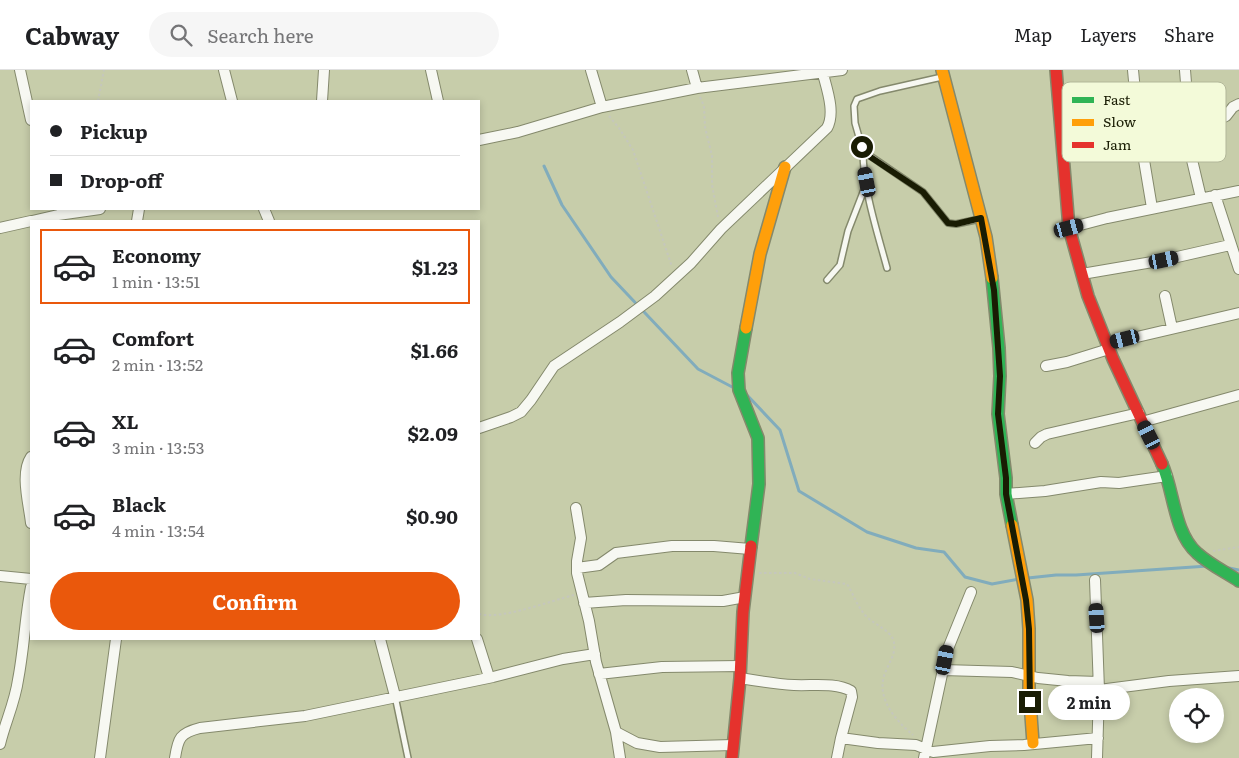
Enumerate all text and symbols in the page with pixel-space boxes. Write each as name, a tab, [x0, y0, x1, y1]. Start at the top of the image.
search box	[149, 12, 499, 57]
text: Cabway	[25, 17, 119, 52]
icon: search	[167, 21, 195, 49]
text: Search here	[207, 21, 314, 49]
text: Map	[1014, 21, 1052, 48]
text: Layers	[1080, 21, 1136, 48]
text: Share	[1164, 21, 1214, 48]
legend	[1062, 82, 1226, 162]
text: Fast	[1103, 89, 1131, 109]
text: Slow	[1103, 111, 1136, 131]
text: Pickup	[80, 117, 148, 145]
text: Jam	[1103, 134, 1132, 154]
route start	[851, 136, 873, 158]
text: Drop-off	[80, 166, 163, 194]
car	[856, 166, 877, 198]
car	[1052, 217, 1085, 239]
text: Economy	[112, 241, 201, 269]
icon: car	[52, 244, 97, 289]
car	[1147, 250, 1180, 270]
text: $1.23	[412, 253, 458, 281]
text: 1 min · 13:51	[112, 269, 200, 293]
text: Comfort	[112, 324, 194, 352]
icon: car	[52, 327, 97, 372]
car	[1108, 328, 1141, 350]
text: $1.66	[410, 336, 458, 364]
text: 2 min · 13:52	[112, 352, 203, 376]
text: XL	[112, 407, 139, 435]
icon: car	[52, 410, 97, 455]
car	[1135, 418, 1162, 452]
text: $2.09	[408, 419, 458, 447]
text: 3 min · 13:53	[112, 435, 204, 459]
text: Black	[112, 490, 166, 518]
icon: car	[52, 493, 97, 538]
text: $0.90	[406, 502, 458, 530]
text: 4 min · 13:54	[112, 518, 205, 542]
button: Confirm	[50, 572, 460, 630]
car	[1088, 603, 1105, 633]
car	[934, 644, 955, 676]
callout: 2 min	[1048, 684, 1130, 720]
map controls	[1169, 688, 1224, 743]
button: locate	[1169, 688, 1224, 743]
text: 2 min	[1067, 690, 1111, 714]
route end	[1019, 691, 1041, 713]

